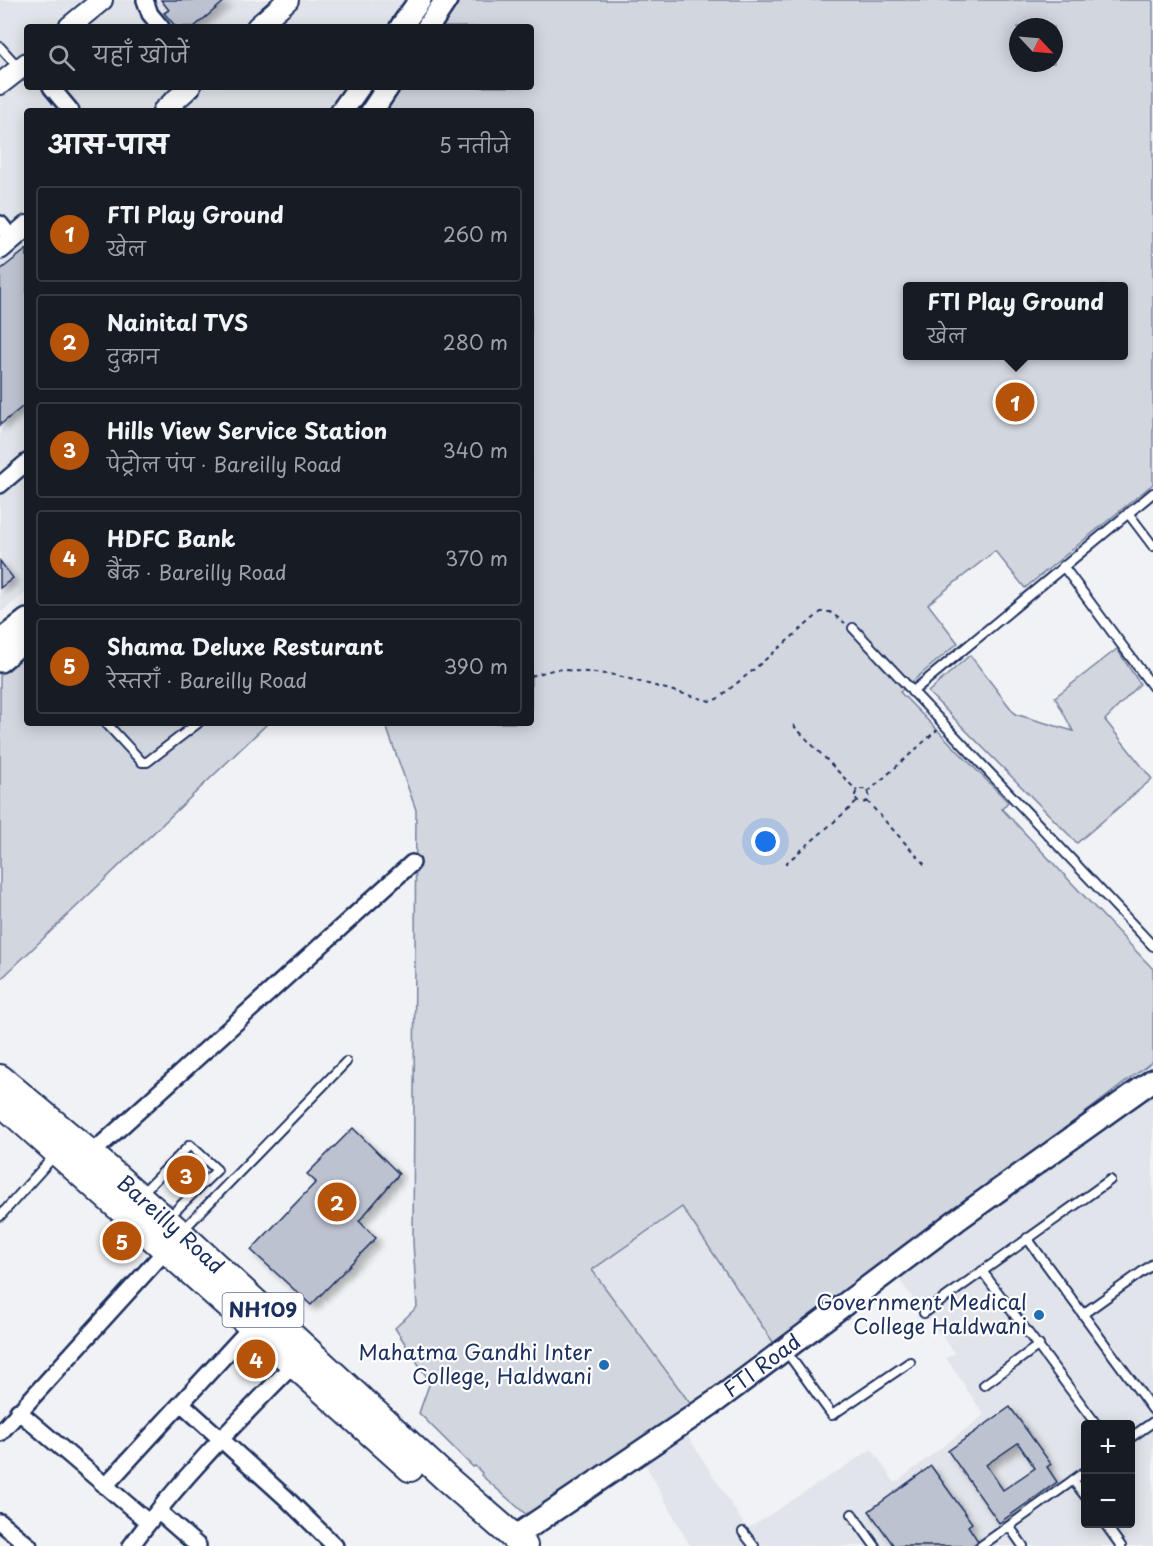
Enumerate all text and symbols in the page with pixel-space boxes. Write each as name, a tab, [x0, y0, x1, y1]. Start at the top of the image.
north arrow	[1009, 18, 1063, 72]
search box	[24, 24, 534, 90]
text: यहाँ खोजें	[93, 37, 189, 70]
icon: search	[45, 41, 78, 74]
text: आस-पास	[48, 124, 168, 163]
text: 5 नतीजे	[439, 130, 510, 160]
text: FTI Play Ground	[107, 197, 284, 230]
text: 1	[65, 219, 74, 249]
text: 260 m	[443, 219, 508, 249]
text: खेल	[107, 233, 146, 263]
popup	[903, 282, 1128, 360]
text: FTI Play Ground	[927, 284, 1104, 317]
text: Nainital TVS	[107, 305, 248, 338]
text: खेल	[927, 320, 966, 350]
text: 2	[62, 327, 77, 357]
text: 280 m	[443, 327, 508, 357]
text: दुकान	[107, 341, 159, 371]
pin: 1	[996, 380, 1034, 424]
text: Hills View Service Station	[107, 413, 387, 446]
text: 3	[63, 435, 76, 465]
text: 340 m	[443, 435, 508, 465]
text: पेट्रोल पंप · Bareilly Road	[107, 449, 342, 479]
text: HDFC Bank	[107, 521, 236, 554]
text: 4	[63, 543, 76, 573]
text: 370 m	[445, 543, 508, 573]
text: बैंक · Bareilly Road	[107, 557, 287, 587]
text: Shama Deluxe Resturant	[107, 629, 384, 662]
text: 5	[63, 651, 76, 681]
text: 390 m	[444, 651, 508, 681]
text: रेस्तराँ · Bareilly Road	[107, 665, 307, 695]
your location	[751, 827, 780, 856]
pin: 3	[166, 1152, 206, 1198]
street label: Bareilly Road	[111, 1166, 233, 1280]
pin: 2	[318, 1180, 356, 1224]
pin: 5	[102, 1218, 142, 1264]
place label: Government Medical College Haldwani	[816, 1285, 1027, 1341]
road number: NH109	[222, 1293, 304, 1327]
marker: Government Medical College Haldwani	[1032, 1308, 1046, 1322]
street label: FTI Road	[716, 1325, 807, 1404]
place label: Mahatma Gandhi Inter College, Haldwani	[358, 1335, 592, 1391]
pin: 4	[236, 1336, 276, 1382]
marker: Mahatma Gandhi Inter College, Haldwani	[597, 1358, 611, 1372]
map controls	[1081, 1420, 1135, 1528]
button: +	[1081, 1420, 1135, 1474]
button: −	[1081, 1474, 1135, 1528]

